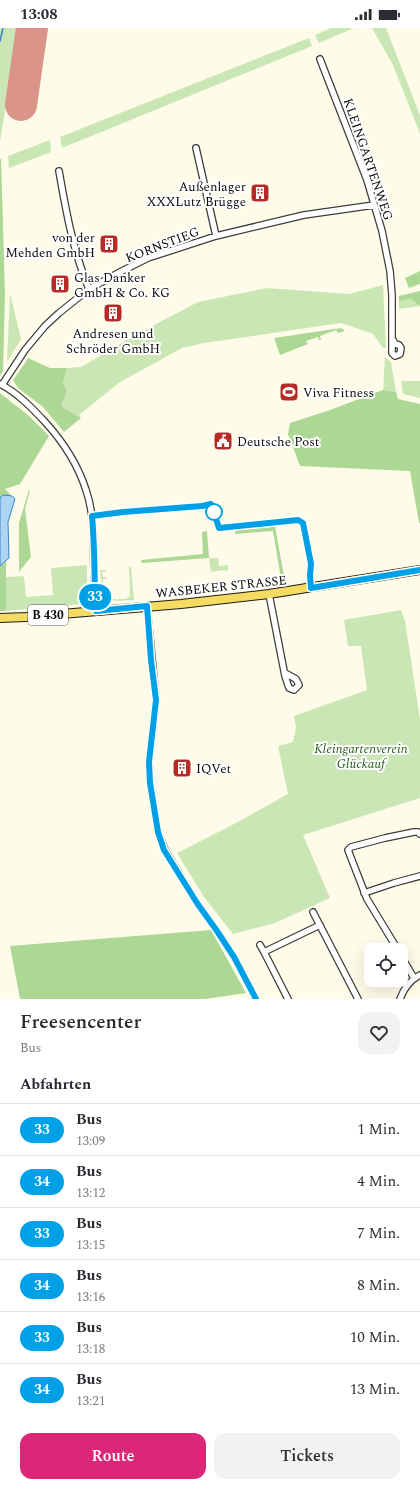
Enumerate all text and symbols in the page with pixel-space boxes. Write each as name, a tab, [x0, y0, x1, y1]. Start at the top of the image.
text: 13:08	[20, 3, 58, 26]
street label: KLEINGARTENWEG	[338, 96, 398, 223]
place label: Außenlager XXXLutz Brügge	[147, 177, 246, 212]
building icon: Außenlager XXXLutz Brügge	[249, 182, 271, 204]
street label: KORNSTIEG	[123, 222, 202, 268]
place label: von der Mehden GmbH	[5, 228, 95, 263]
building icon: von der Mehden GmbH	[98, 233, 120, 255]
place label: Glas Danker GmbH & Co. KG	[74, 268, 170, 303]
building icon: Glas Danker GmbH & Co. KG	[49, 273, 71, 295]
building icon: Andresen und Schröder GmbH	[102, 302, 124, 324]
place label: Andresen und Schröder GmbH	[66, 324, 160, 359]
sports icon: Viva Fitness	[278, 381, 300, 403]
place label: Viva Fitness	[303, 383, 374, 403]
public building icon: Deutsche Post	[212, 430, 234, 452]
place label: Deutsche Post	[237, 432, 320, 452]
unlabelled marker	[205, 503, 223, 521]
street label: WASBEKER STRASSE	[154, 570, 288, 604]
line badge: 33	[77, 584, 113, 610]
text: 33	[87, 586, 103, 607]
road number: B 430	[28, 605, 68, 625]
park label: Kleingartenverein Glückauf	[314, 739, 408, 774]
building icon: IQVet	[171, 757, 193, 779]
place label: IQVet	[196, 759, 231, 779]
map controls	[364, 943, 408, 987]
button: locate	[364, 943, 408, 987]
text: Freesencenter	[20, 1008, 141, 1037]
button: heart	[358, 1012, 400, 1054]
text: Bus	[20, 1038, 41, 1058]
text: Abfahrten	[20, 1073, 91, 1096]
text: Bus	[76, 1108, 102, 1131]
text: 1 Min.	[357, 1118, 400, 1141]
text: 33	[34, 1119, 50, 1140]
text: 13:09	[76, 1131, 105, 1151]
text: Bus	[76, 1160, 102, 1183]
text: 4 Min.	[357, 1170, 400, 1193]
text: 34	[34, 1171, 50, 1192]
text: 13:12	[76, 1183, 105, 1203]
text: Bus	[76, 1212, 102, 1235]
text: 7 Min.	[357, 1222, 400, 1245]
text: 33	[34, 1223, 50, 1244]
text: 13:15	[76, 1235, 105, 1255]
text: Bus	[76, 1264, 102, 1287]
text: 8 Min.	[357, 1274, 400, 1297]
text: 34	[34, 1275, 50, 1296]
text: 13:16	[76, 1287, 105, 1307]
text: Bus	[76, 1316, 102, 1339]
text: 10 Min.	[350, 1326, 400, 1349]
text: 33	[34, 1327, 50, 1348]
text: 13:18	[76, 1339, 105, 1359]
text: Bus	[76, 1368, 102, 1391]
text: 13 Min.	[350, 1378, 400, 1401]
text: 34	[34, 1379, 50, 1400]
text: 13:21	[76, 1391, 105, 1411]
button: Route	[20, 1433, 206, 1479]
button: Tickets	[214, 1433, 400, 1479]

